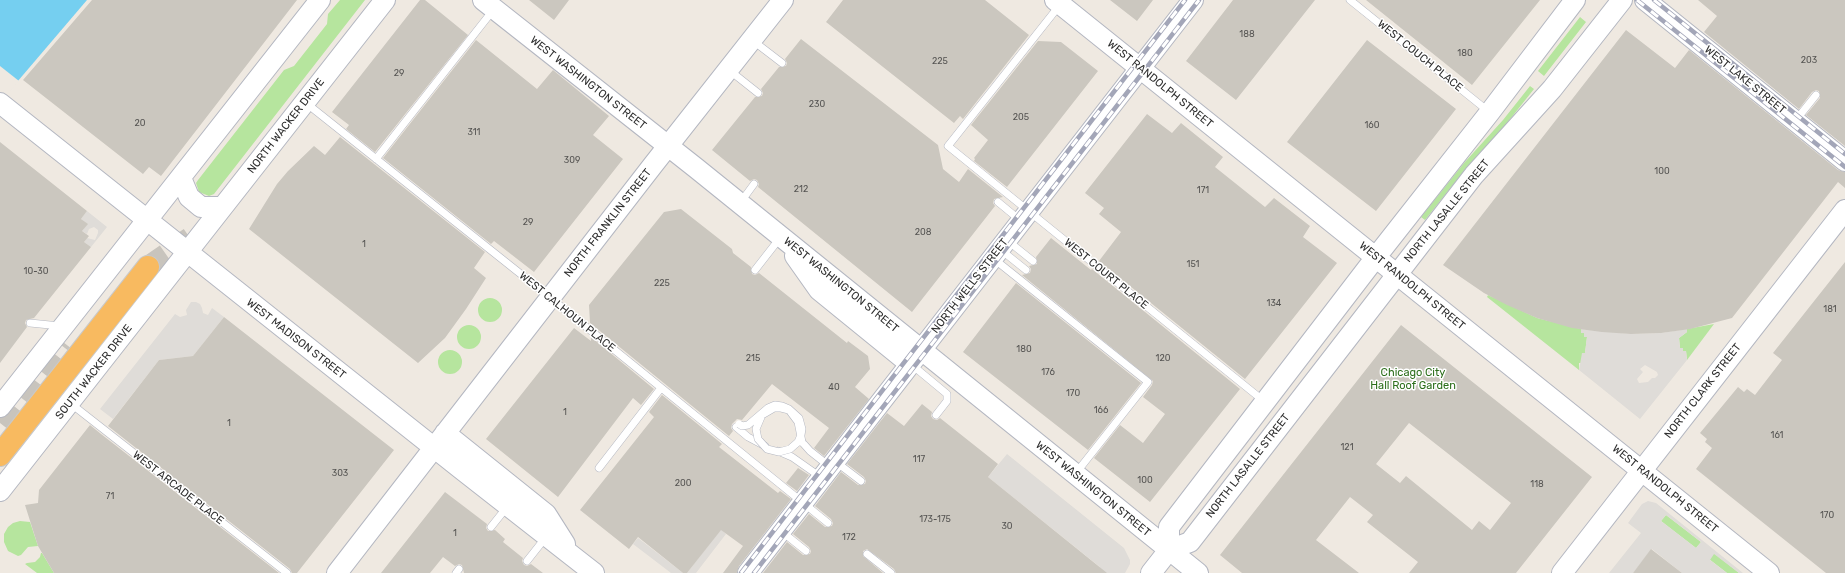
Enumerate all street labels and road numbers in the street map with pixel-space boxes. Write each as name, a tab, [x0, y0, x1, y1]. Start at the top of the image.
street label: WEST COUCH PLACE	[1375, 17, 1465, 95]
street label: WEST WASHINGTON STREET	[527, 34, 649, 132]
street label: WEST RANDOLPH STREET	[1104, 37, 1216, 131]
street label: WEST LAKE STREET	[1702, 43, 1788, 117]
street label: NORTH WACKER DRIVE	[245, 76, 327, 176]
street label: NORTH LASALLE STREET	[1401, 157, 1493, 265]
street label: NORTH FRANKLIN STREET	[562, 166, 654, 280]
street label: WEST WASHINGTON STREET	[781, 235, 901, 335]
street label: NORTH WELLS STREET	[929, 236, 1011, 336]
street label: WEST COURT PLACE	[1061, 236, 1151, 312]
street label: WEST RANDOLPH STREET	[1356, 239, 1468, 333]
street label: WEST CALHOUN PLACE	[516, 269, 618, 355]
street label: WEST MADISON STREET	[244, 296, 348, 382]
street label: SOUTH WACKER DRIVE	[53, 322, 135, 422]
street label: NORTH CLARK STREET	[1662, 341, 1744, 441]
street label: NORTH LASALLE STREET	[1203, 411, 1293, 521]
street label: WEST WASHINGTON STREET	[1033, 439, 1153, 539]
street label: WEST RANDOLPH STREET	[1609, 442, 1721, 536]
street label: WEST ARCADE PLACE	[130, 448, 226, 528]

